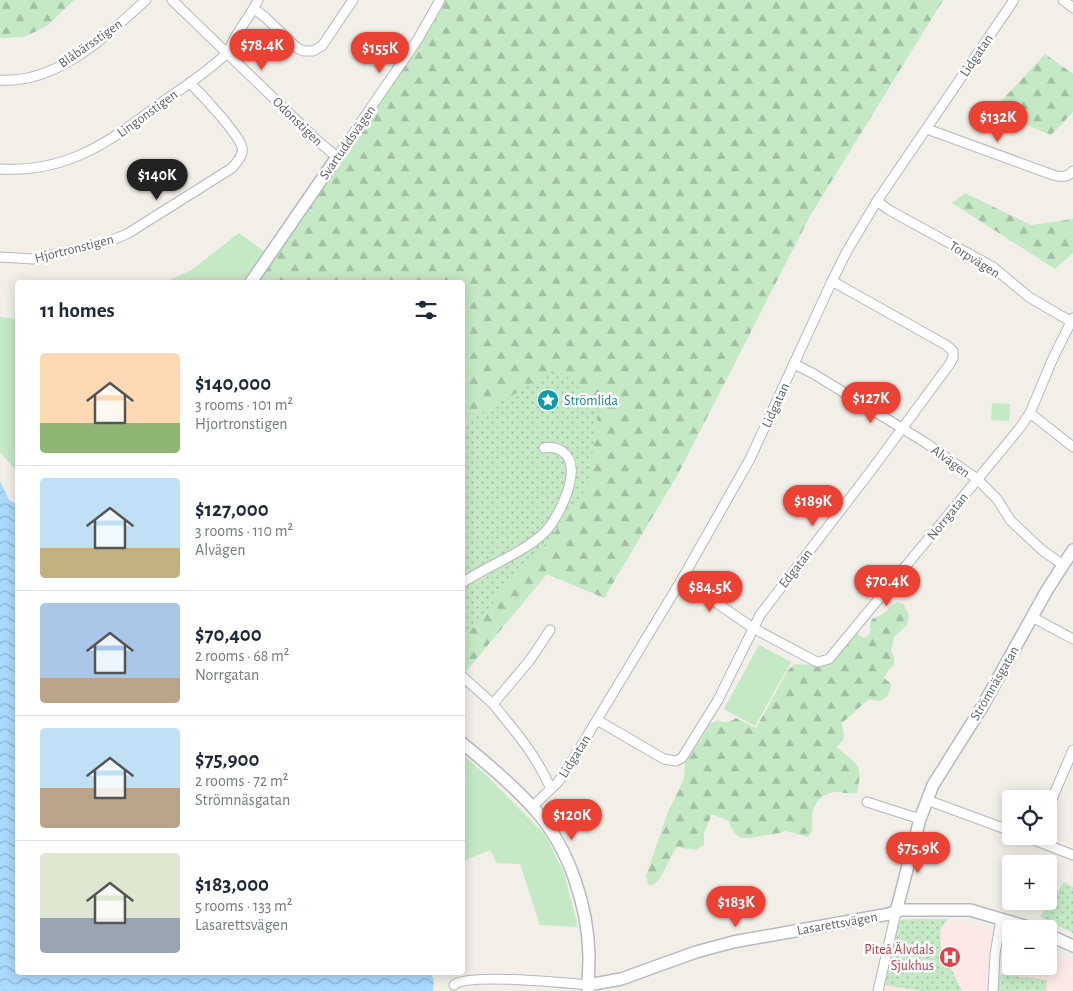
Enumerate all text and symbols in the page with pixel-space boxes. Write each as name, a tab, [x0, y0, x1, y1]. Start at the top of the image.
street label: Blåbärsstigen	[56, 17, 125, 71]
pin: $78.4K	[221, 28, 303, 71]
pin: $155K	[345, 32, 415, 74]
street label: Lidgatan	[958, 32, 996, 79]
text: $78.4K	[240, 37, 284, 53]
text: $155K	[362, 40, 398, 56]
street label: Lingonstigen	[115, 87, 180, 140]
street label: Odonstigen	[270, 95, 325, 149]
pin: $132K	[963, 100, 1033, 143]
street label: Svartuddsvägen	[317, 103, 378, 182]
text: $132K	[980, 109, 1016, 125]
pin: $140K	[122, 158, 192, 201]
text: $140K	[138, 167, 176, 183]
street label: Hjortronstigen	[33, 232, 115, 266]
street label: Torpvägen	[947, 239, 1002, 281]
icon: filters	[412, 296, 440, 324]
text: 11 homes	[40, 300, 115, 321]
icon: home	[80, 373, 140, 433]
text: $140,000	[195, 373, 271, 394]
street label: Lidgatan	[760, 381, 792, 430]
pin: $127K	[836, 382, 906, 424]
place icon: Strömlida	[536, 388, 560, 412]
text: $127K	[853, 390, 889, 406]
place label: Strömlida	[564, 394, 619, 408]
text: 3 rooms · 101 m²	[195, 397, 293, 413]
text: Hjortronstigen	[195, 416, 288, 432]
street label: Alvägen	[928, 443, 972, 480]
pin: $189K	[778, 484, 848, 527]
street label: Norrgatan	[925, 490, 971, 543]
text: $189K	[794, 493, 832, 509]
icon: home	[80, 498, 140, 558]
text: $127,000	[195, 499, 269, 520]
text: 3 rooms · 110 m²	[195, 523, 293, 539]
text: Alvägen	[195, 542, 246, 558]
street label: Edgatan	[776, 547, 815, 591]
pin: $70.4K	[846, 564, 928, 607]
pin: $84.5K	[669, 570, 751, 613]
text: $70.4K	[865, 573, 909, 589]
text: $84.5K	[688, 579, 732, 595]
icon: home	[80, 623, 140, 683]
text: $70,400	[195, 624, 262, 645]
street label: Strömnäsgatan	[968, 644, 1022, 723]
text: 2 rooms · 68 m²	[195, 648, 289, 664]
text: Norrgatan	[195, 667, 259, 683]
street label: Lidgatan	[556, 733, 593, 780]
icon: home	[80, 748, 140, 808]
text: $75,900	[195, 749, 259, 770]
text: 2 rooms · 72 m²	[195, 773, 288, 789]
map controls	[1002, 790, 1057, 975]
button: locate	[1002, 790, 1057, 845]
text: Strömnäsgatan	[195, 792, 290, 808]
pin: $120K	[537, 798, 607, 841]
text: $120K	[553, 807, 591, 823]
pin: $75.9K	[877, 832, 959, 874]
text: $75.9K	[897, 840, 939, 856]
button: +	[1002, 855, 1057, 910]
icon: home	[80, 873, 140, 933]
text: $183,000	[195, 874, 269, 895]
pin: $183K	[701, 886, 771, 928]
text: $183K	[717, 894, 755, 910]
text: 5 rooms · 133 m²	[195, 898, 292, 914]
street label: Lasarettsvägen	[796, 910, 879, 938]
text: Lasarettsvägen	[195, 917, 288, 933]
button: −	[1002, 920, 1057, 975]
place label: Piteå Älvdals Sjukhus	[864, 941, 934, 973]
hospital icon: Piteå Älvdals Sjukhus	[938, 945, 962, 969]

